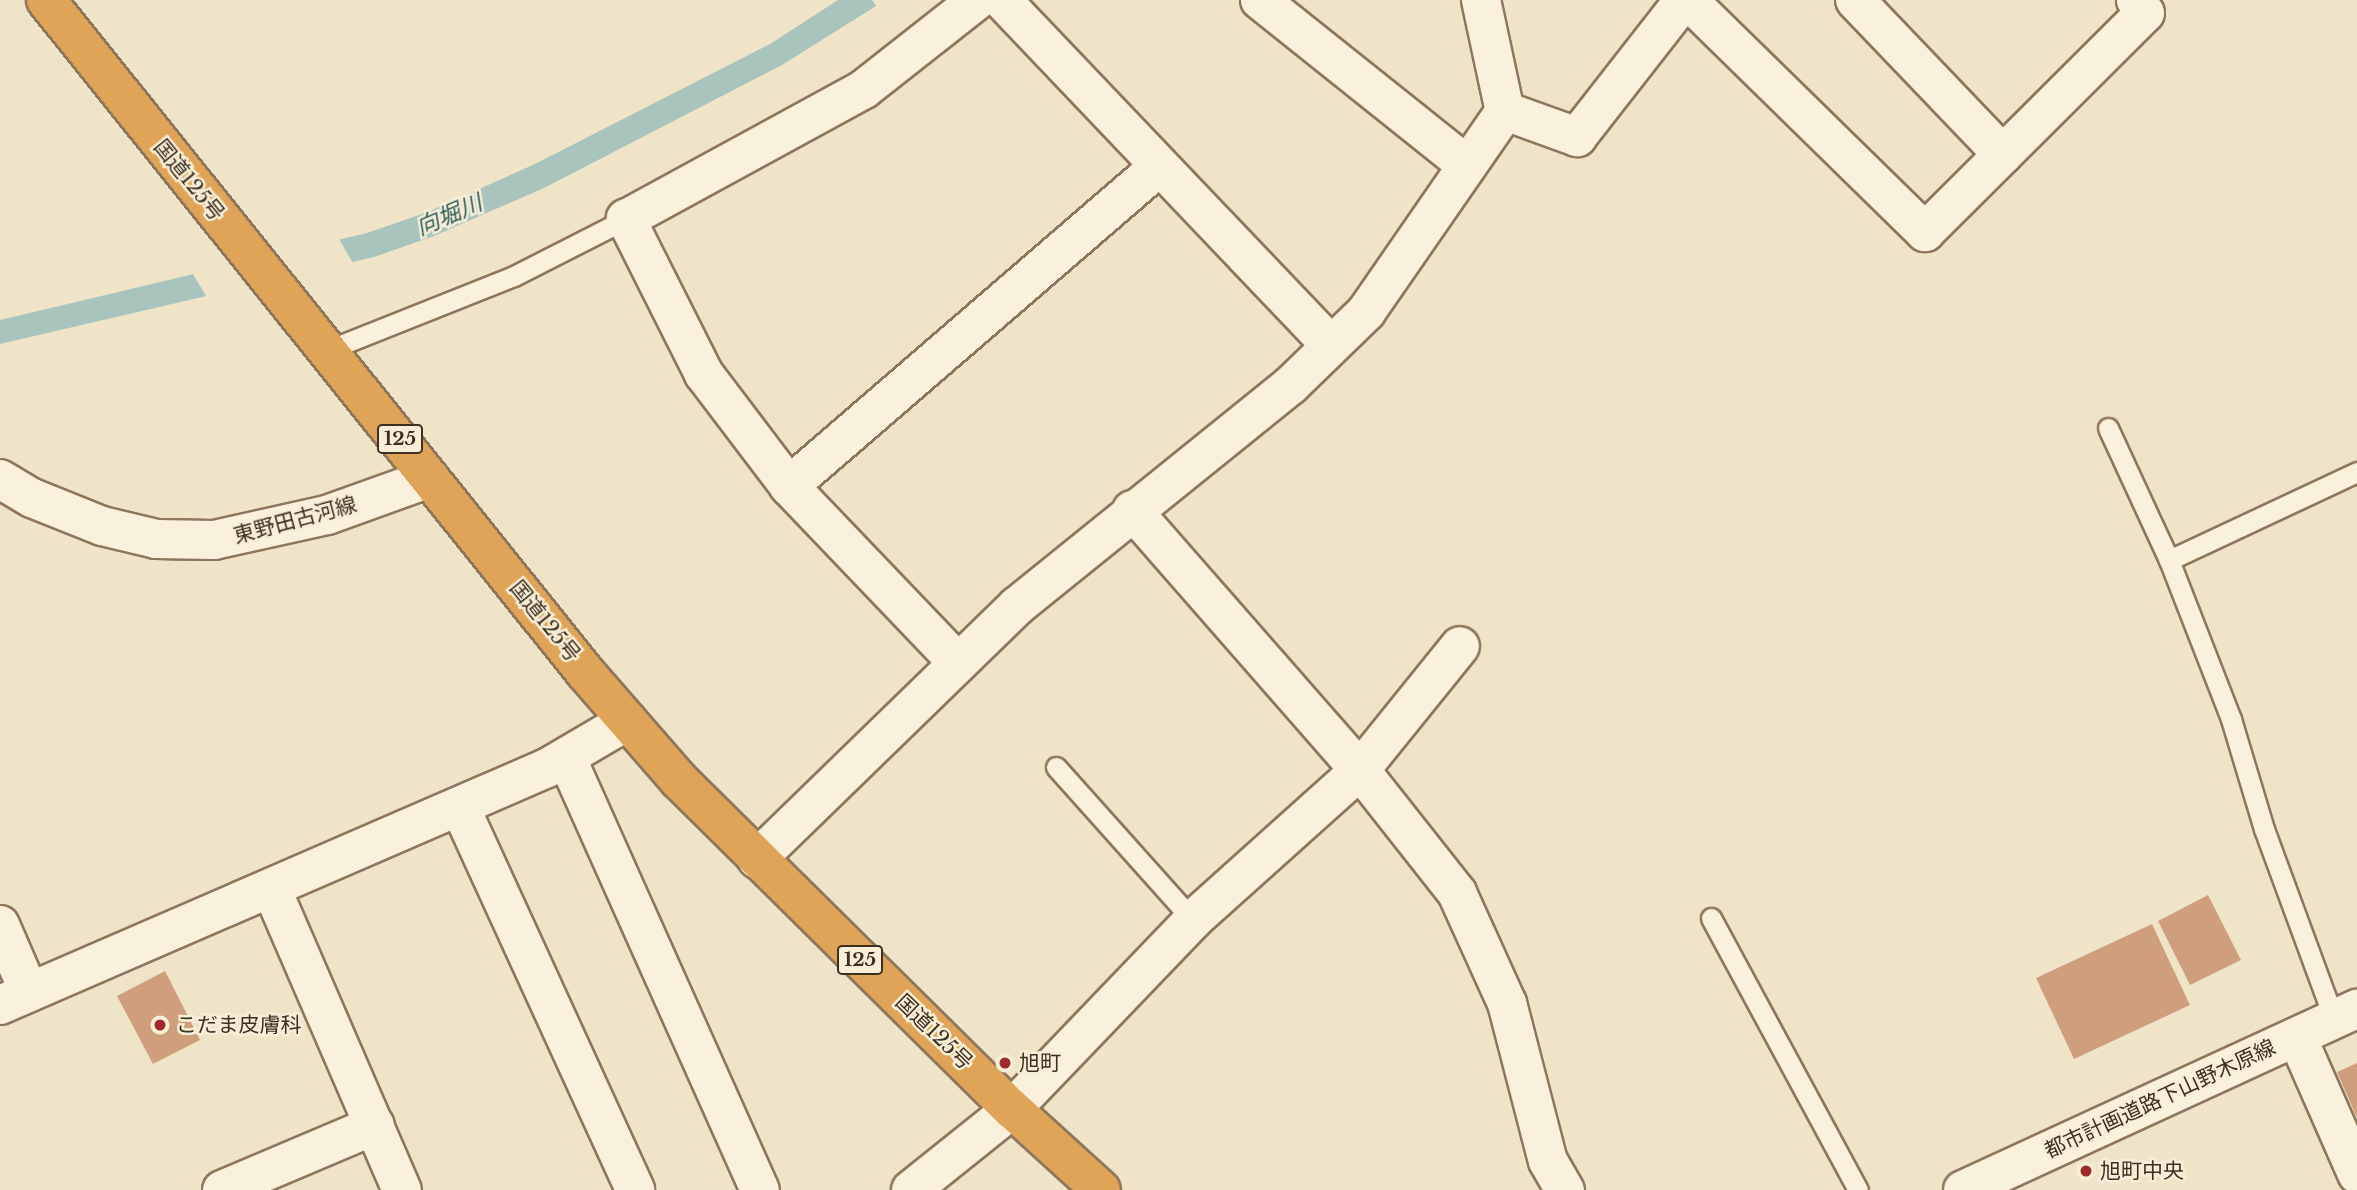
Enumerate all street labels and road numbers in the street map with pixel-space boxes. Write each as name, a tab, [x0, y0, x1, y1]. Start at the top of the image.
street label: 国道125号	[149, 134, 229, 226]
road number: 125	[376, 424, 424, 454]
street label: 東野田古河線	[231, 492, 359, 548]
street label: 国道125号	[505, 575, 585, 667]
road number: 125	[836, 944, 884, 976]
street label: 国道125号	[890, 989, 978, 1075]
street label: 都市計画道路下山野木原線	[2040, 1034, 2280, 1164]

